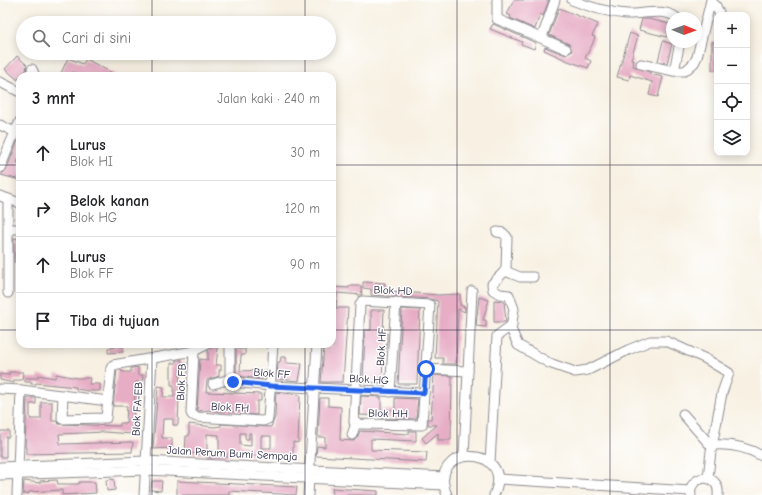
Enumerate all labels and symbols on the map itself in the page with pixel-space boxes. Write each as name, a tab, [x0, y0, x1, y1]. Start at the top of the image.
north arrow	[666, 12, 702, 48]
street label: Blok HD	[373, 283, 413, 298]
street label: Blok HF	[374, 327, 389, 367]
route start	[417, 360, 435, 378]
street label: Blok FB	[174, 363, 189, 401]
street label: Blok FF	[253, 365, 291, 382]
street label: Blok HG	[349, 372, 389, 387]
route end	[224, 373, 242, 391]
street label: Blok FA-EB	[130, 381, 145, 436]
street label: Blok FH	[210, 400, 250, 415]
street label: Blok HH	[368, 407, 408, 420]
street label: Jalan Perum Bumi Sempaja	[166, 444, 298, 463]

